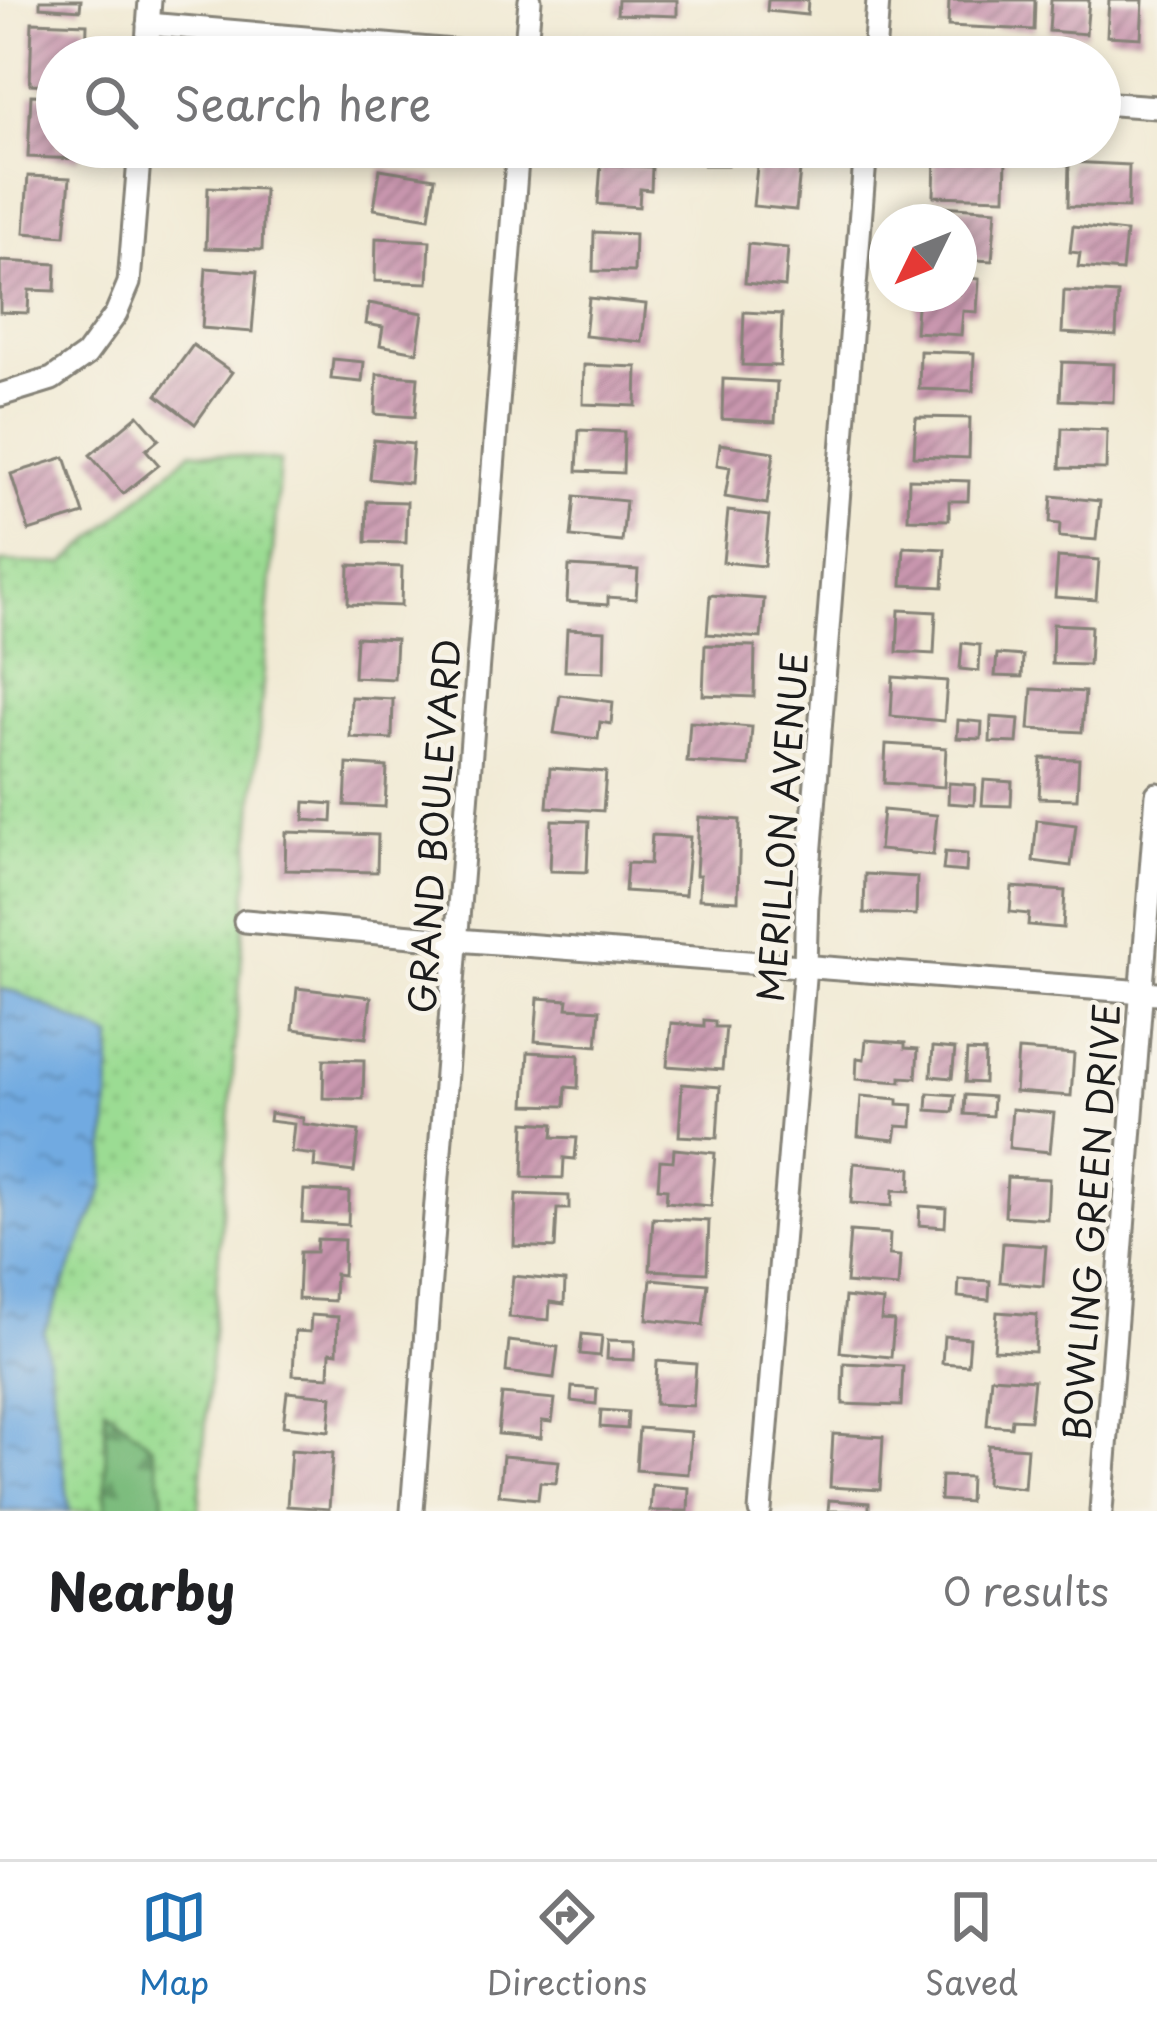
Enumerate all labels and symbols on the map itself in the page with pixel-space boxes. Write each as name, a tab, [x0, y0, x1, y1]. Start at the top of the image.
north arrow	[869, 204, 977, 312]
street label: GRAND BOULEVARD	[393, 637, 473, 1015]
street label: MERILLON AVENUE	[742, 650, 820, 1004]
street label: BOWLING GREEN DRIVE	[1048, 1001, 1132, 1443]

